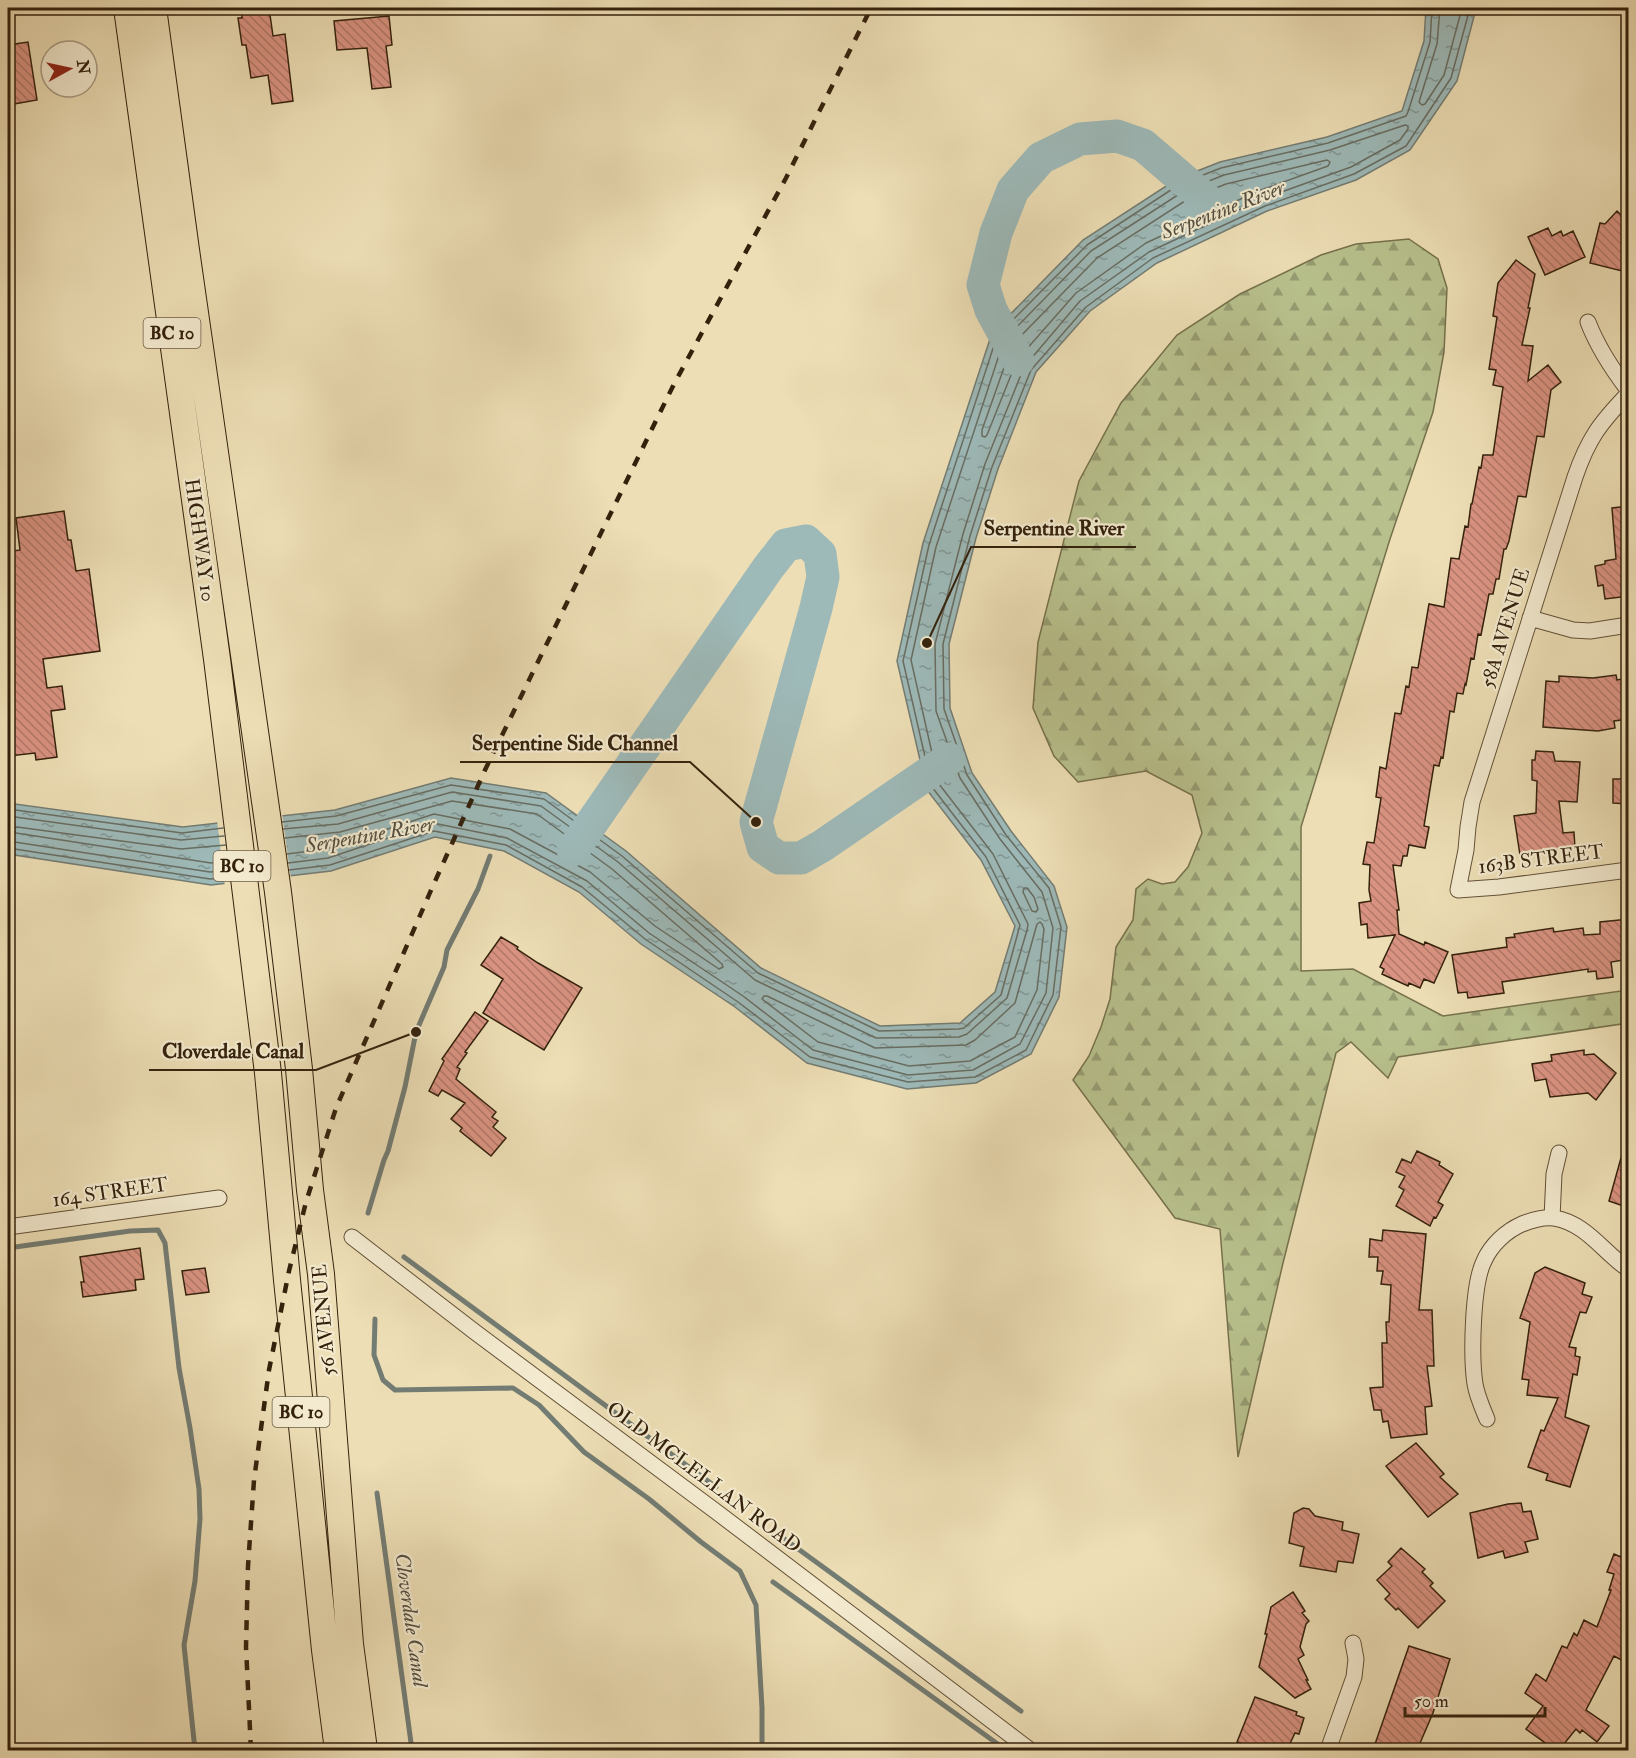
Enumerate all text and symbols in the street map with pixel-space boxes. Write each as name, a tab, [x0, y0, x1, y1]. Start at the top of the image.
north arrow	[39, 39, 99, 99]
text: N	[72, 58, 94, 76]
water label: Serpentine River	[1156, 174, 1290, 246]
road number: BC 10	[144, 318, 201, 348]
street label: HIGHWAY 10	[179, 477, 221, 603]
callout: Serpentine River	[971, 508, 1136, 547]
text: Serpentine River	[984, 515, 1126, 542]
street label: 58A AVENUE	[1475, 565, 1535, 691]
callout: Serpentine Side Channel	[460, 723, 690, 762]
text: Serpentine Side Channel	[472, 730, 679, 757]
water label: Serpentine River	[302, 810, 438, 860]
street label: 163B STREET	[1477, 839, 1605, 879]
road number: BC 10	[214, 851, 270, 881]
callout: Cloverdale Canal	[149, 1031, 316, 1070]
text: Cloverdale Canal	[162, 1038, 305, 1065]
street label: 164 STREET	[51, 1172, 169, 1212]
street label: 56 AVENUE	[307, 1263, 341, 1377]
street label: OLD MCLELLAN ROAD	[602, 1396, 806, 1558]
road number: BC 10	[272, 1397, 330, 1427]
water label: Cloverdale Canal	[388, 1551, 434, 1691]
scale bar	[1405, 1680, 1544, 1718]
text: 50 m	[1414, 1690, 1449, 1713]

